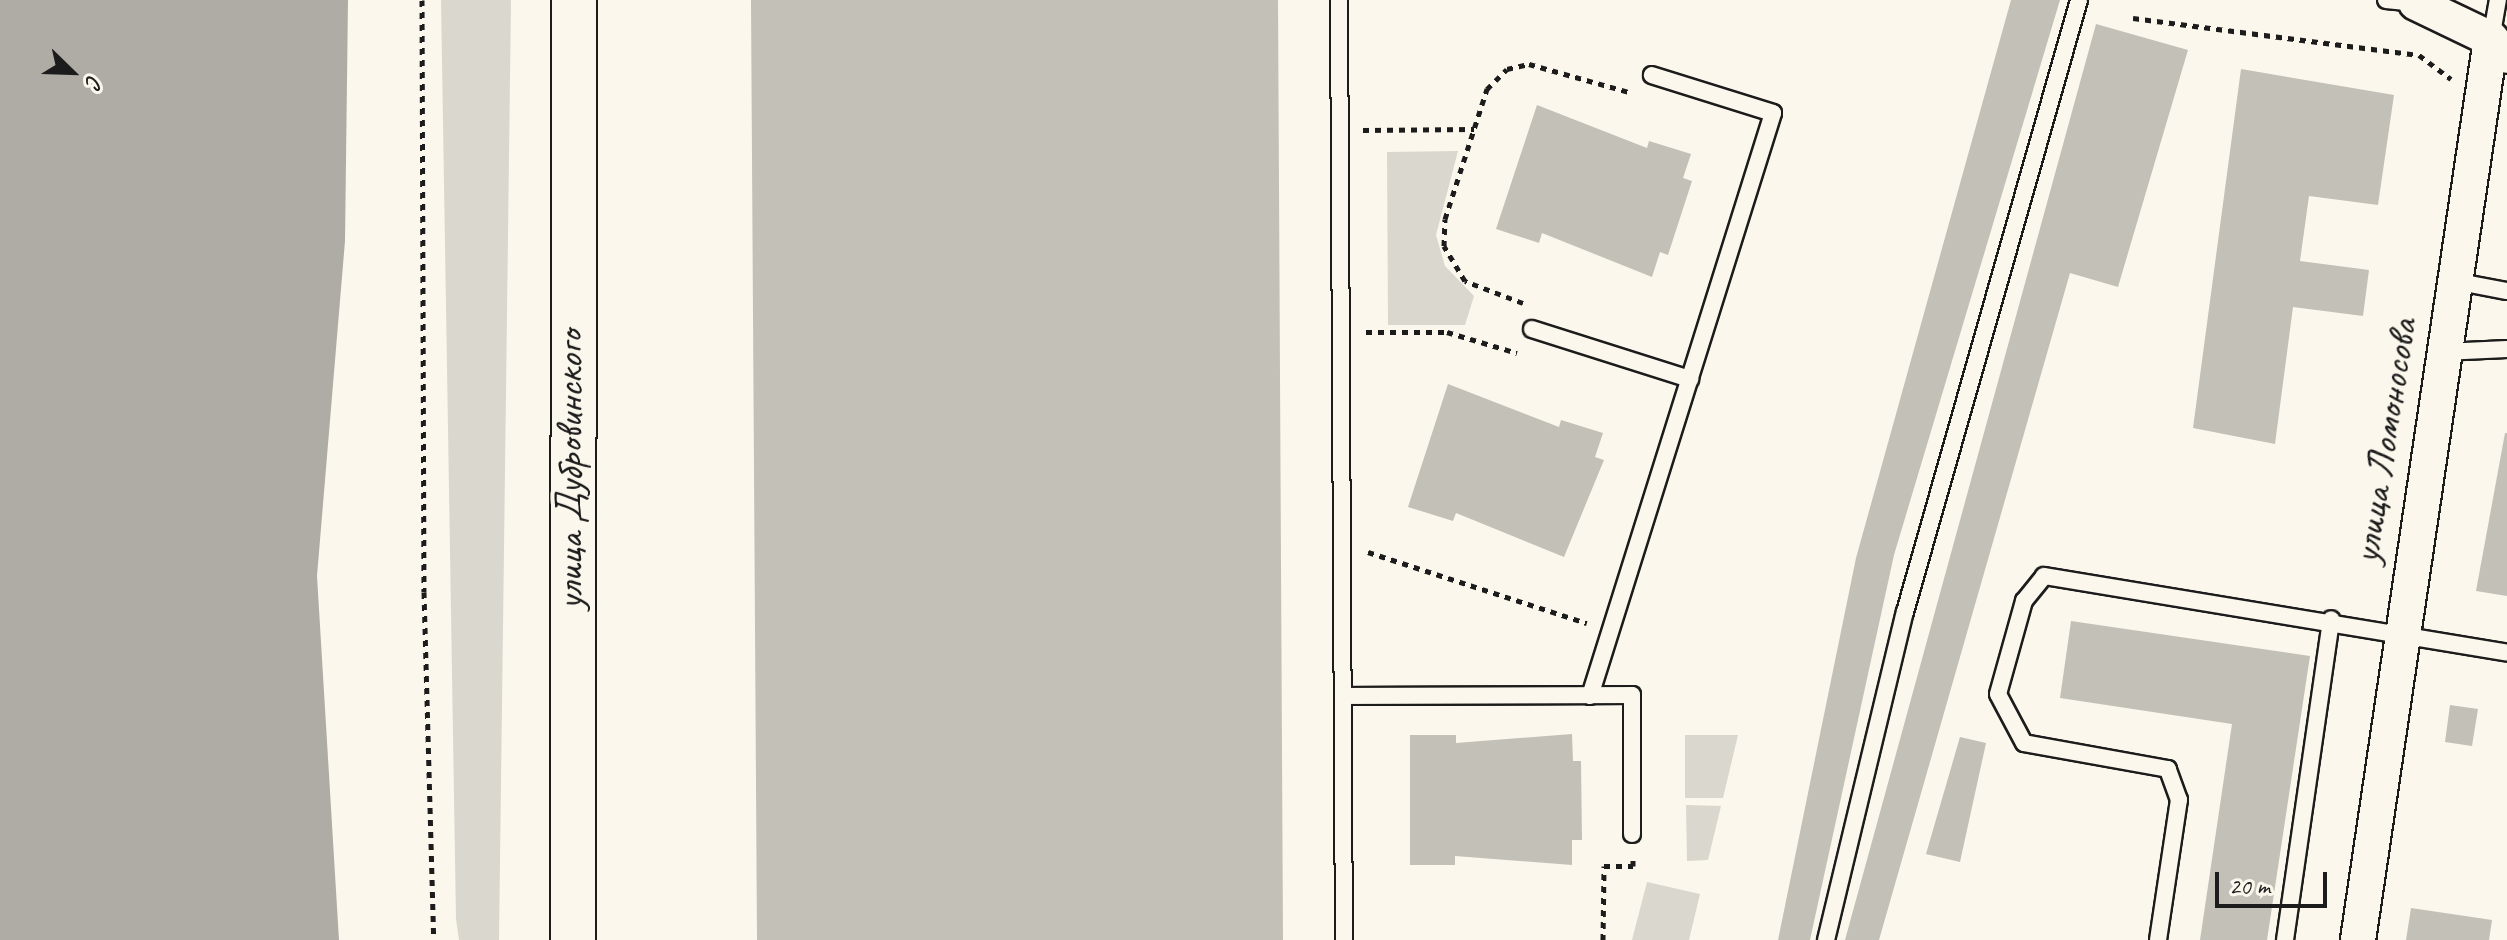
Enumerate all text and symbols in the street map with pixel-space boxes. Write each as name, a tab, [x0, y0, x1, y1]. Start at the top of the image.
north arrow	[32, 32, 112, 112]
text: С	[79, 71, 109, 92]
street label: улица Ломоносова	[2341, 315, 2427, 567]
street label: улица Дубровинского	[545, 329, 593, 611]
scale bar	[2219, 856, 2331, 906]
text: 20 m	[2229, 871, 2270, 901]

